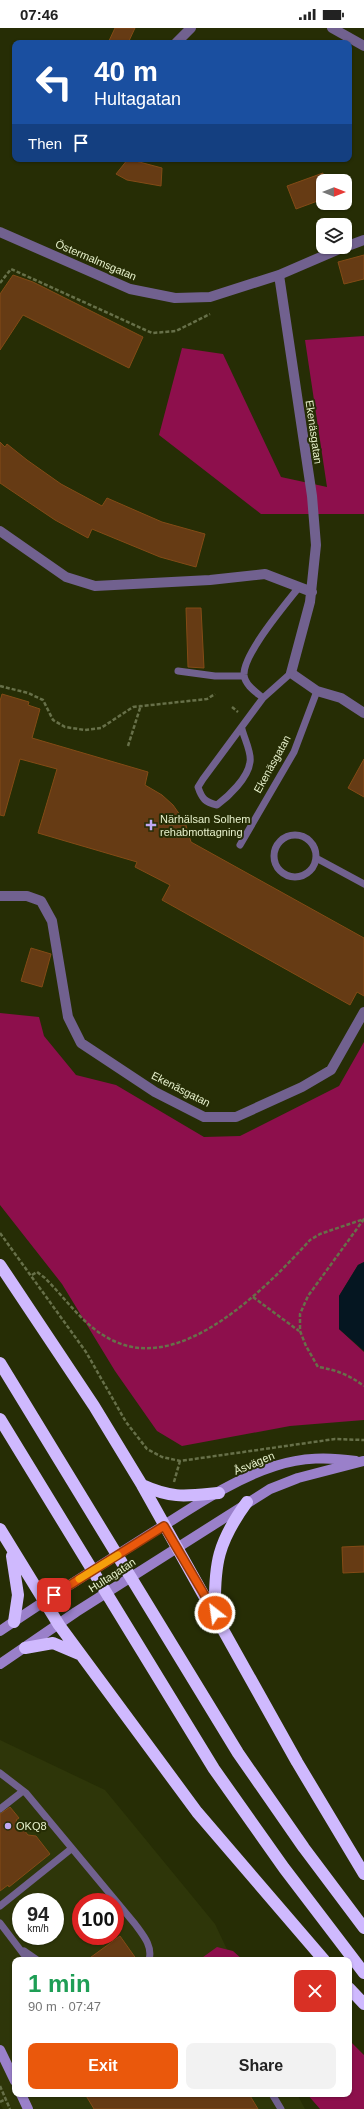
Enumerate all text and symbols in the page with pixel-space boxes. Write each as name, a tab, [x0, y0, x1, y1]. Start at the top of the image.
text: 07:46	[20, 6, 58, 23]
icon: left	[28, 56, 80, 108]
text: 40 m	[94, 56, 158, 87]
text: Hultagatan	[94, 89, 181, 109]
icon: arrive	[70, 132, 92, 154]
text: Then	[28, 135, 62, 152]
north arrow	[316, 174, 352, 210]
map controls	[316, 174, 352, 254]
button: layers	[316, 218, 352, 254]
street label: Östermalmsgatan	[54, 238, 138, 282]
street label: Ekenäsgatan	[304, 399, 324, 465]
street label: Ekenäsgatan	[251, 733, 293, 795]
place label: Närhälsan Solhem rehabmottagning	[160, 813, 251, 838]
marker: Närhälsan Solhem rehabmottagning	[145, 819, 157, 831]
street label: Ekenäsgatan	[150, 1069, 212, 1109]
street label: Åsvägen	[232, 1449, 276, 1477]
street label: Hultagatan	[86, 1555, 138, 1595]
pin	[37, 1578, 71, 1612]
icon: arrive	[43, 1584, 65, 1606]
position arrow	[194, 1592, 236, 1634]
place label: OKQ8	[16, 1820, 47, 1832]
marker: OKQ8	[3, 1821, 13, 1831]
speed limit sign: 100	[72, 1893, 124, 1945]
text: 94	[27, 1903, 49, 1925]
text: km/h	[27, 1923, 49, 1934]
text: 1 min	[28, 1970, 91, 1997]
button: close	[294, 1970, 336, 2012]
text: 90 m · 07:47	[28, 1999, 101, 2014]
button: Exit	[28, 2043, 178, 2089]
button: Share	[186, 2043, 336, 2089]

